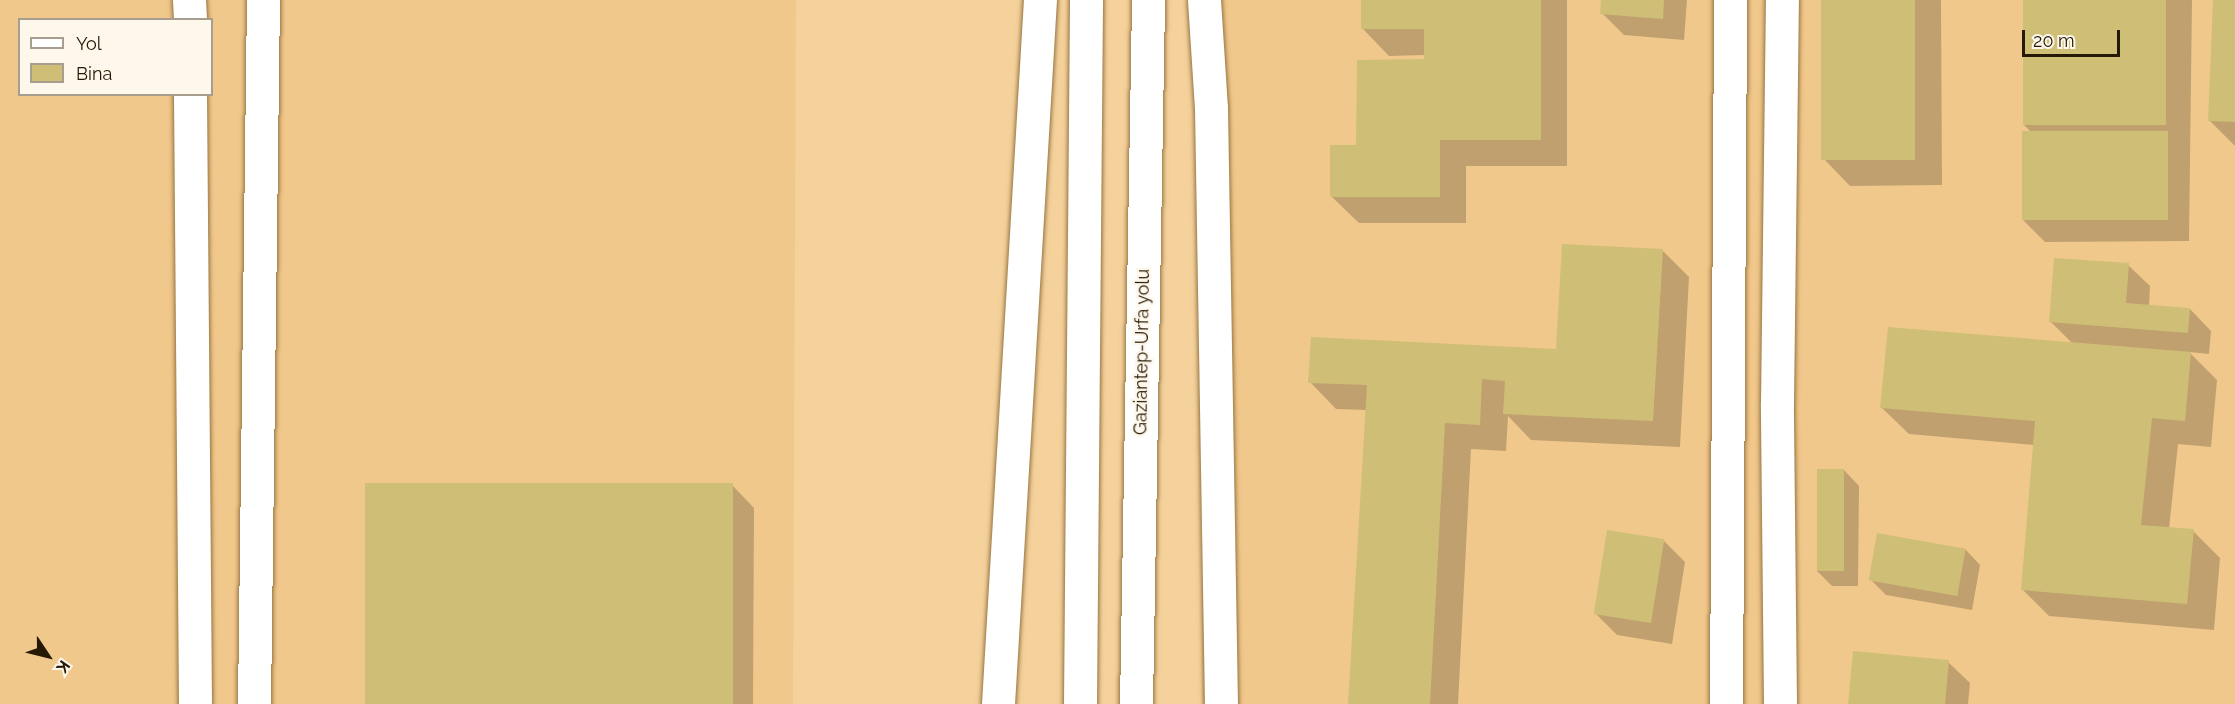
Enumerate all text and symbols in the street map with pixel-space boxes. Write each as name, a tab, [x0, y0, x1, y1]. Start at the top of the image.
legend	[18, 18, 213, 96]
scale bar	[2025, 18, 2122, 56]
text: 20 m	[2033, 30, 2075, 51]
text: Yol	[76, 33, 102, 54]
text: Bina	[76, 63, 112, 84]
street label: Gaziantep-Urfa yolu	[1130, 268, 1154, 436]
north arrow	[18, 626, 78, 686]
text: K	[52, 657, 74, 676]

